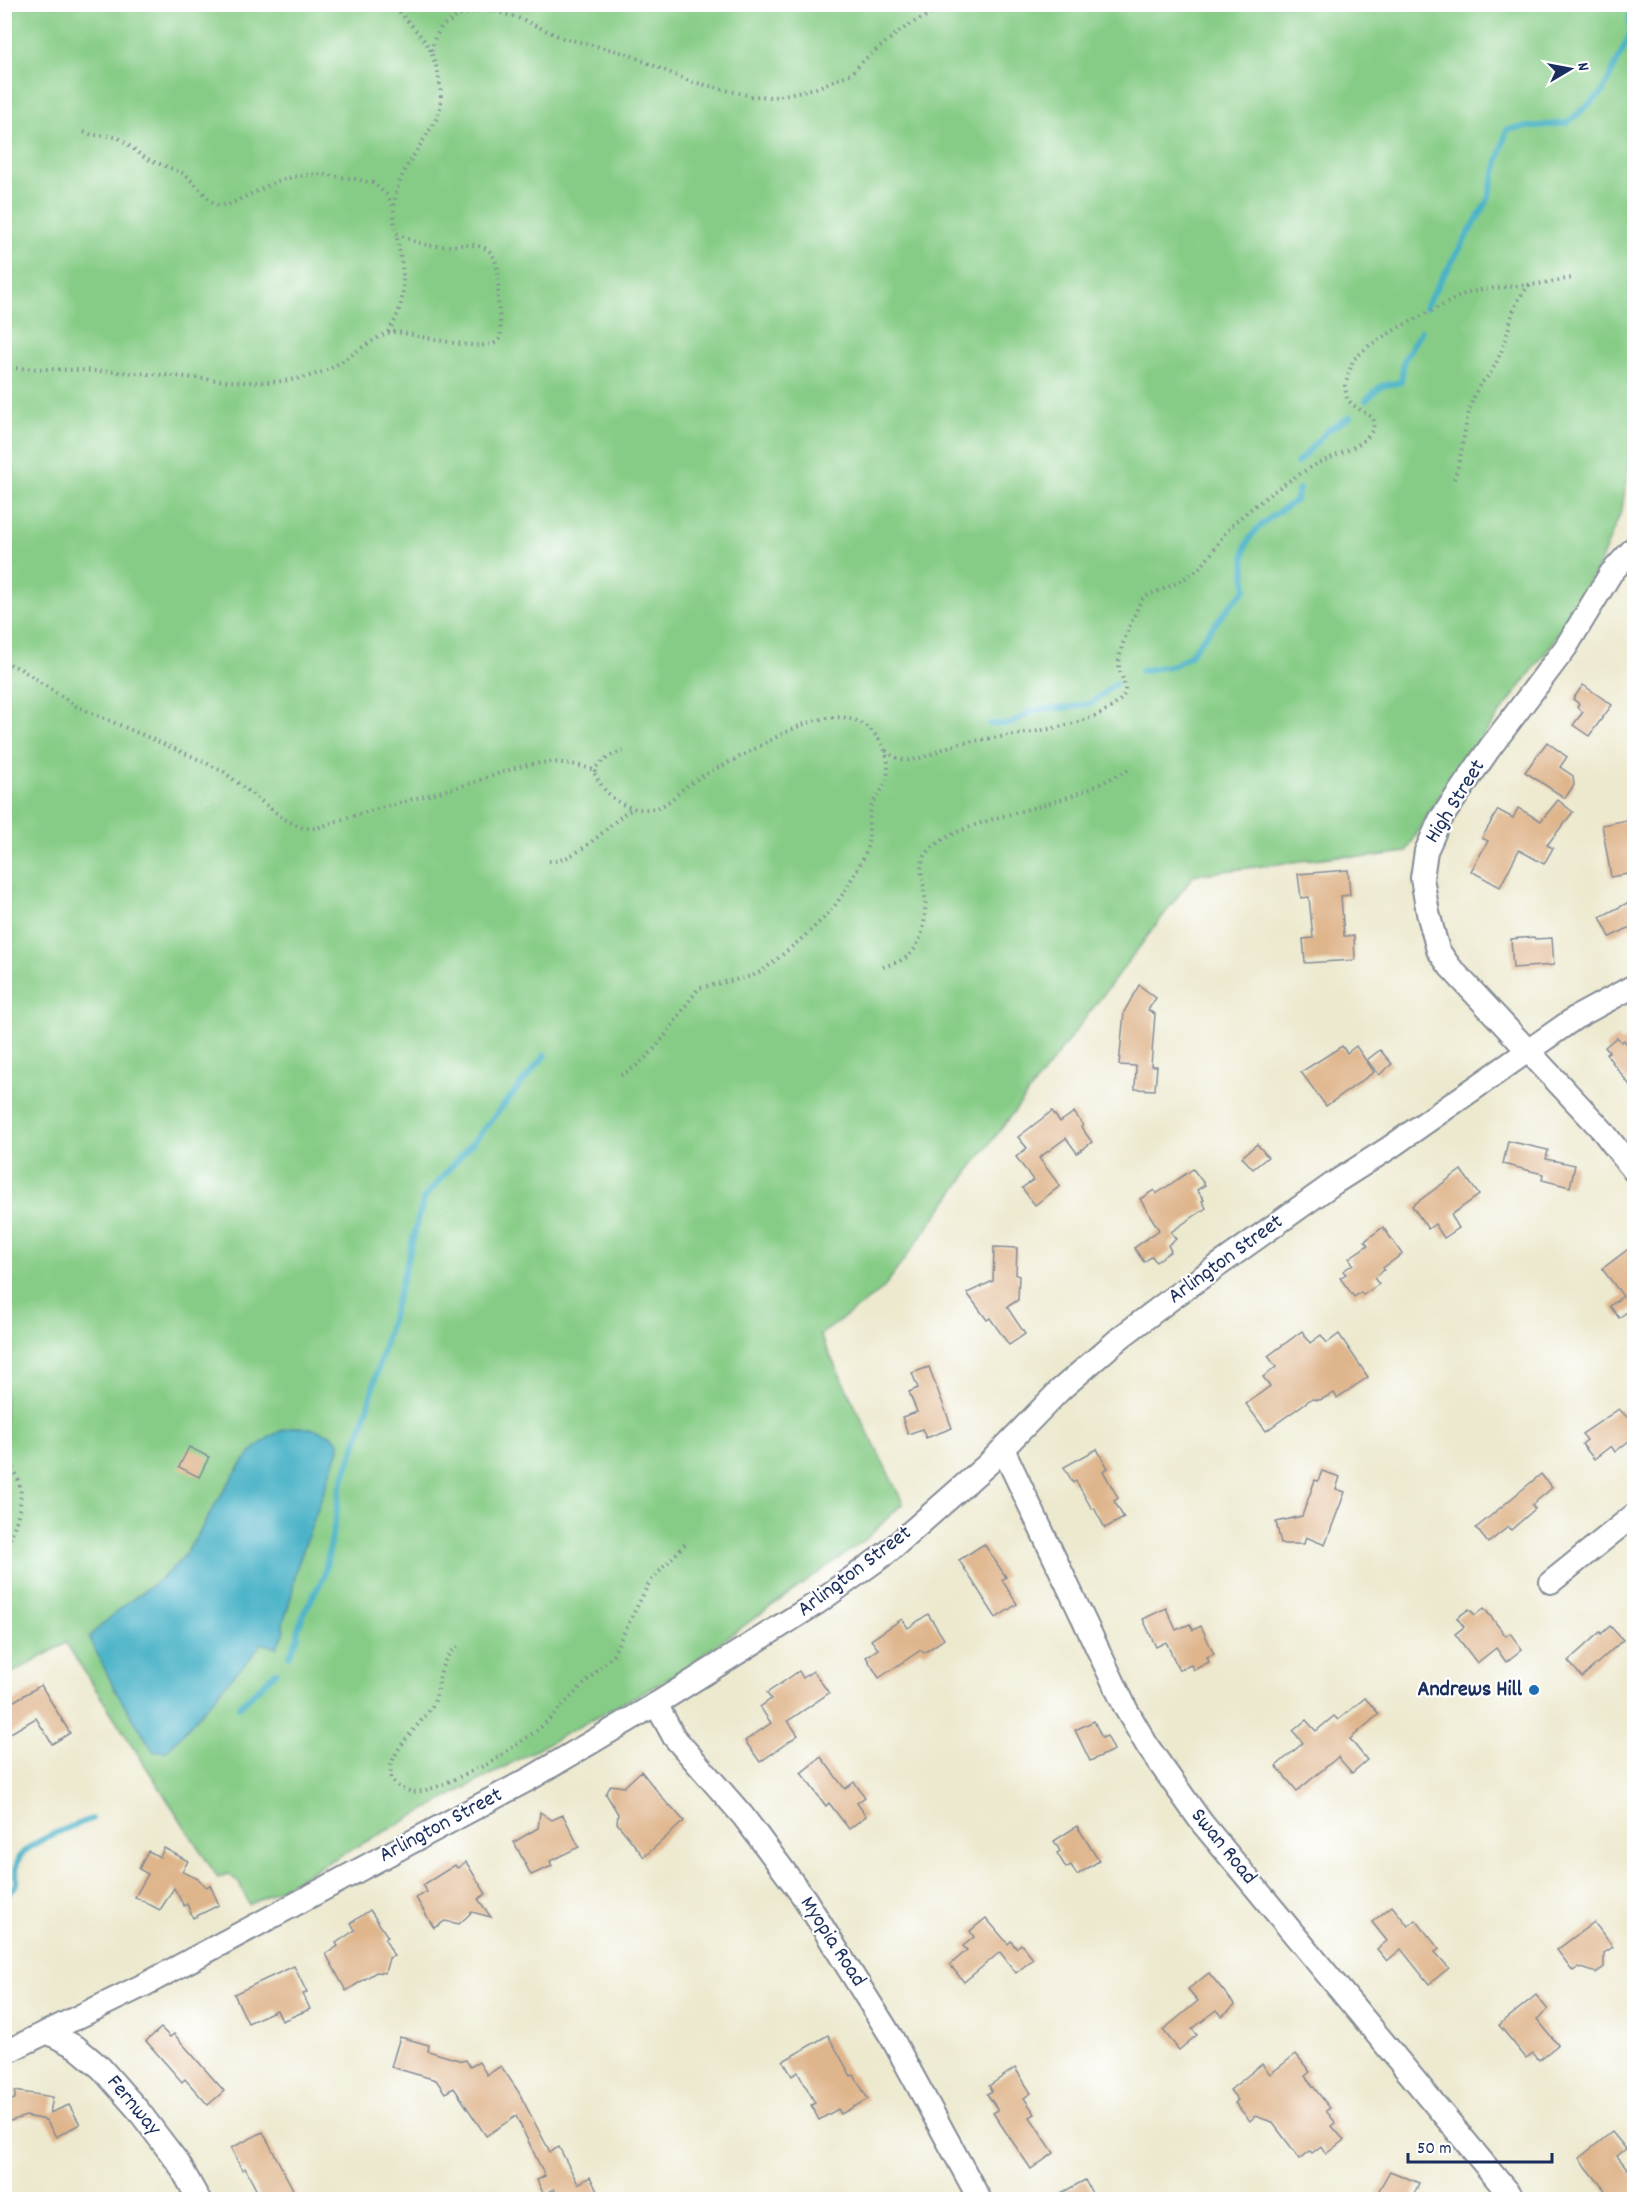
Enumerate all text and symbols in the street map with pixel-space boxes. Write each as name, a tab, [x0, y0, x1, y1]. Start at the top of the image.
north arrow	[1540, 39, 1600, 99]
text: N	[1570, 61, 1594, 73]
street label: High Street	[1418, 754, 1494, 850]
street label: Arlington Street	[1162, 1208, 1290, 1312]
street label: Arlington Street	[791, 1519, 919, 1625]
place label: Andrews Hill	[1417, 1675, 1523, 1706]
marker: Andrews Hill	[1527, 1683, 1541, 1697]
street label: Arlington Street	[374, 1780, 508, 1872]
street label: Swan Road	[1182, 1802, 1264, 1892]
street label: Myopia Road	[791, 1891, 873, 1993]
street label: Fernway	[98, 2069, 168, 2144]
scale bar	[1408, 2126, 1552, 2164]
text: 50 m	[1417, 2137, 1452, 2162]

